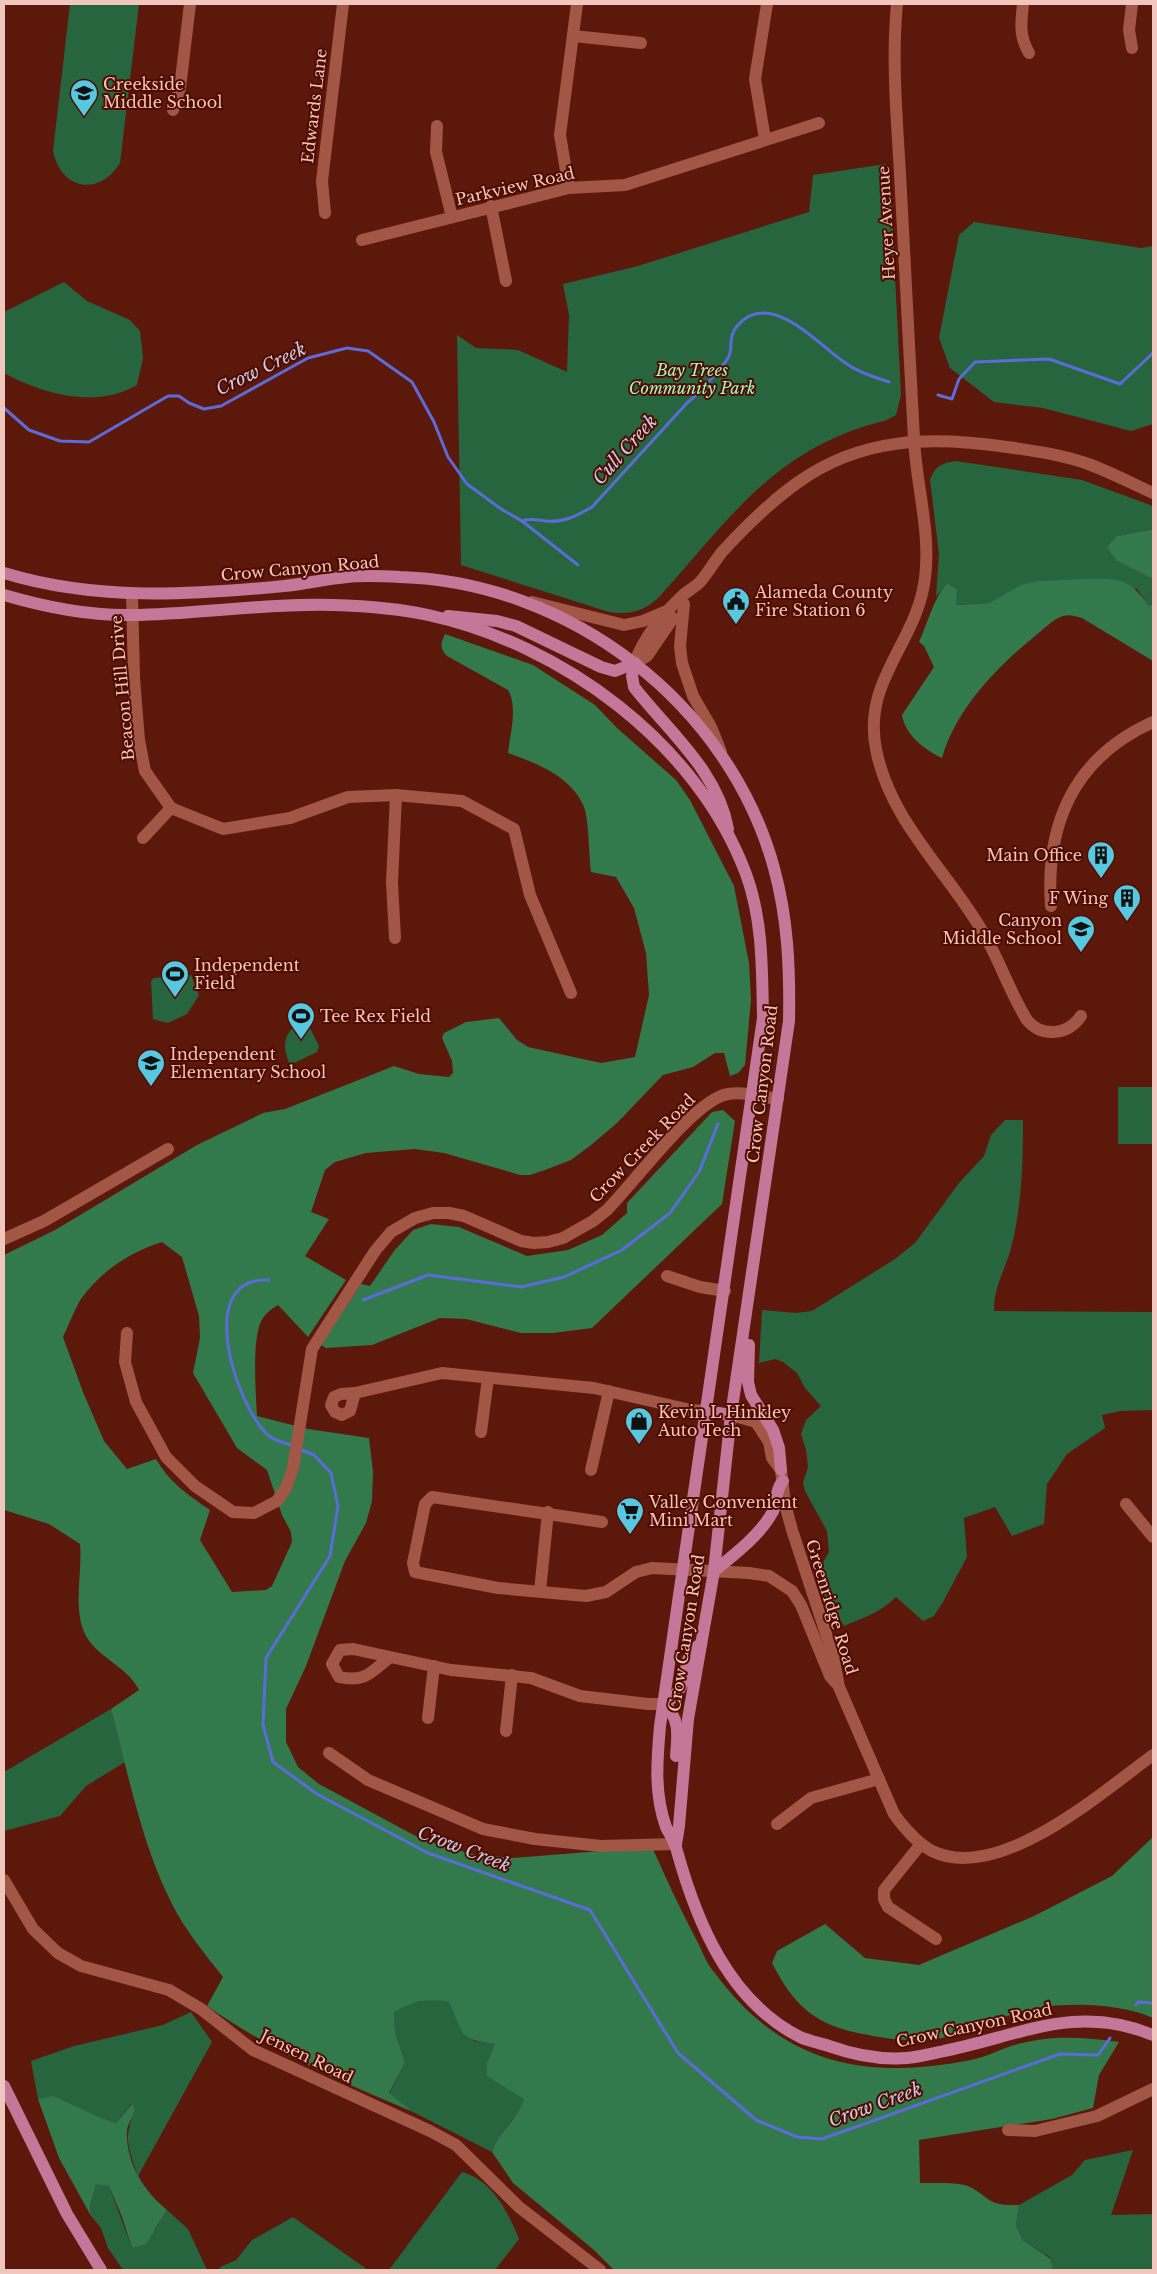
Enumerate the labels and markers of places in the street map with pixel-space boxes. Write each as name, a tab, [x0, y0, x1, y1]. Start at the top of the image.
place label: Creekside Middle School	[103, 74, 223, 112]
school or university icon: Creekside Middle School	[69, 78, 99, 117]
place label: Alameda County Fire Station 6	[754, 582, 894, 620]
public building icon: Alameda County Fire Station 6	[721, 586, 751, 625]
building icon: Main Office	[1086, 840, 1116, 879]
place label: Main Office	[986, 845, 1082, 865]
building icon: F Wing	[1112, 883, 1142, 922]
place label: F Wing	[1049, 888, 1108, 908]
place label: Canyon Middle School	[943, 910, 1062, 948]
school or university icon: Canyon Middle School	[1066, 914, 1096, 953]
place label: Independent Field	[194, 955, 300, 993]
sports icon: Independent Field	[160, 959, 190, 998]
sports icon: Tee Rex Field	[286, 1001, 316, 1040]
place label: Tee Rex Field	[320, 1006, 431, 1026]
place label: Independent Elementary School	[170, 1044, 326, 1082]
school or university icon: Independent Elementary School	[136, 1048, 166, 1087]
place label: Kevin L Hinkley Auto Tech	[657, 1402, 792, 1440]
shop icon: Kevin L Hinkley Auto Tech	[624, 1406, 654, 1445]
place label: Valley Convenient Mini Mart	[648, 1492, 798, 1530]
supermarket icon: Valley Convenient Mini Mart	[615, 1496, 645, 1535]

